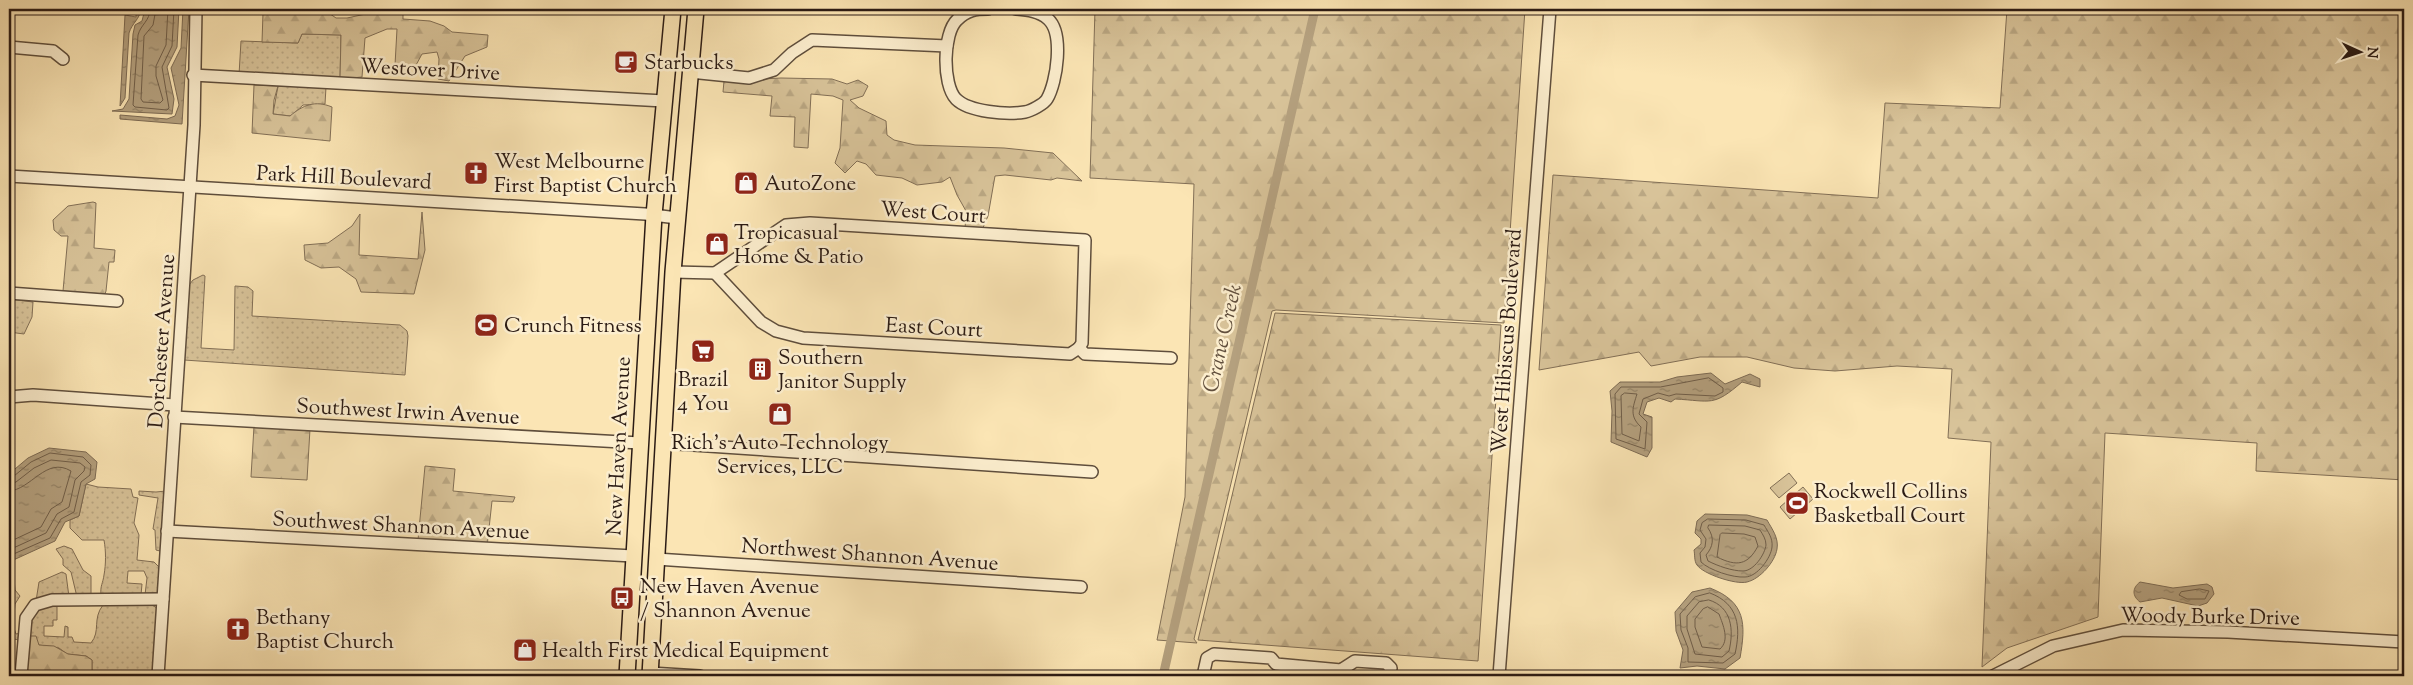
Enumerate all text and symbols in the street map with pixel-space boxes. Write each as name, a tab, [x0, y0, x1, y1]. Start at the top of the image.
north arrow	[2336, 28, 2386, 78]
text: N	[2361, 46, 2381, 59]
cafe icon: Starbucks	[613, 49, 639, 75]
place label: Starbucks	[644, 49, 733, 79]
street label: Westover Drive	[359, 52, 501, 90]
place label: West Melbourne First Baptist Church	[494, 148, 677, 202]
street label: Park Hill Boulevard	[256, 159, 432, 199]
church icon: West Melbourne First Baptist Church	[463, 160, 489, 186]
shop icon: AutoZone	[733, 170, 759, 196]
place label: AutoZone	[764, 170, 856, 200]
street label: West Court	[879, 195, 987, 233]
place label: Tropicasual Home & Patio	[734, 219, 863, 273]
street label: West Hibiscus Boulevard	[1485, 228, 1531, 455]
shop icon: Tropicasual Home & Patio	[704, 231, 730, 257]
street label: Dorchester Avenue	[142, 253, 184, 429]
water label: Crane Creek	[1196, 281, 1252, 396]
street label: East Court	[885, 311, 983, 347]
sports icon: Crunch Fitness	[473, 312, 499, 338]
place label: Crunch Fitness	[504, 312, 642, 342]
supermarket icon: Brazil 4 You	[690, 338, 716, 364]
place label: Southern Janitor Supply	[777, 344, 907, 398]
street label: New Haven Avenue	[600, 356, 640, 536]
building icon: Southern Janitor Supply	[747, 356, 773, 382]
place label: Brazil 4 You	[677, 366, 729, 420]
street label: Southwest Irwin Avenue	[295, 392, 520, 434]
shop icon: Rich's Auto Technology Services, LLC	[767, 401, 793, 427]
place label: Rich's Auto Technology Services, LLC	[671, 429, 889, 483]
place label: Rockwell Collins Basketball Court	[1814, 478, 1967, 532]
sports icon: Rockwell Collins Basketball Court	[1784, 490, 1810, 516]
street label: Southwest Shannon Avenue	[271, 505, 530, 549]
street label: Northwest Shannon Avenue	[740, 532, 999, 580]
place label: New Haven Avenue / Shannon Avenue	[640, 573, 819, 627]
bus stop icon: New Haven Avenue / Shannon Avenue	[609, 585, 635, 611]
street label: Woody Burke Drive	[2120, 601, 2300, 635]
place label: Bethany Baptist Church	[256, 604, 394, 658]
church icon: Bethany Baptist Church	[225, 616, 251, 642]
shop icon: Health First Medical Equipment	[512, 637, 538, 663]
place label: Health First Medical Equipment	[542, 637, 829, 667]

